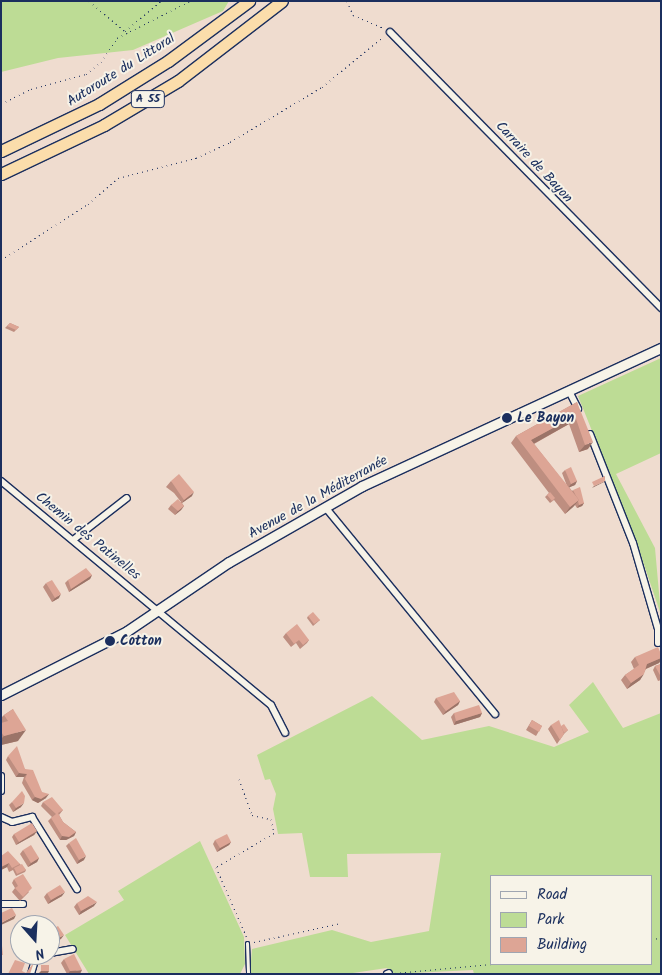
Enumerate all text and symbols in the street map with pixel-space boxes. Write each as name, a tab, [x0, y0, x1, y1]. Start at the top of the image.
street label: Autoroute du Littoral	[64, 30, 178, 110]
road number: A 55	[130, 90, 166, 108]
street label: Carraire de Bayon	[492, 118, 576, 206]
place label: Le Bayon	[517, 410, 574, 426]
marker: Le Bayon	[501, 412, 513, 424]
street label: Avenue de la Méditerranée	[246, 452, 390, 542]
street label: Chemin des Patinelles	[32, 488, 144, 584]
place label: Cotton	[120, 633, 162, 649]
marker: Cotton	[104, 635, 116, 647]
legend	[490, 875, 652, 965]
text: Road	[537, 883, 567, 907]
text: Park	[537, 908, 564, 932]
north arrow	[10, 915, 60, 965]
text: Building	[537, 933, 587, 957]
text: N	[32, 941, 47, 965]

